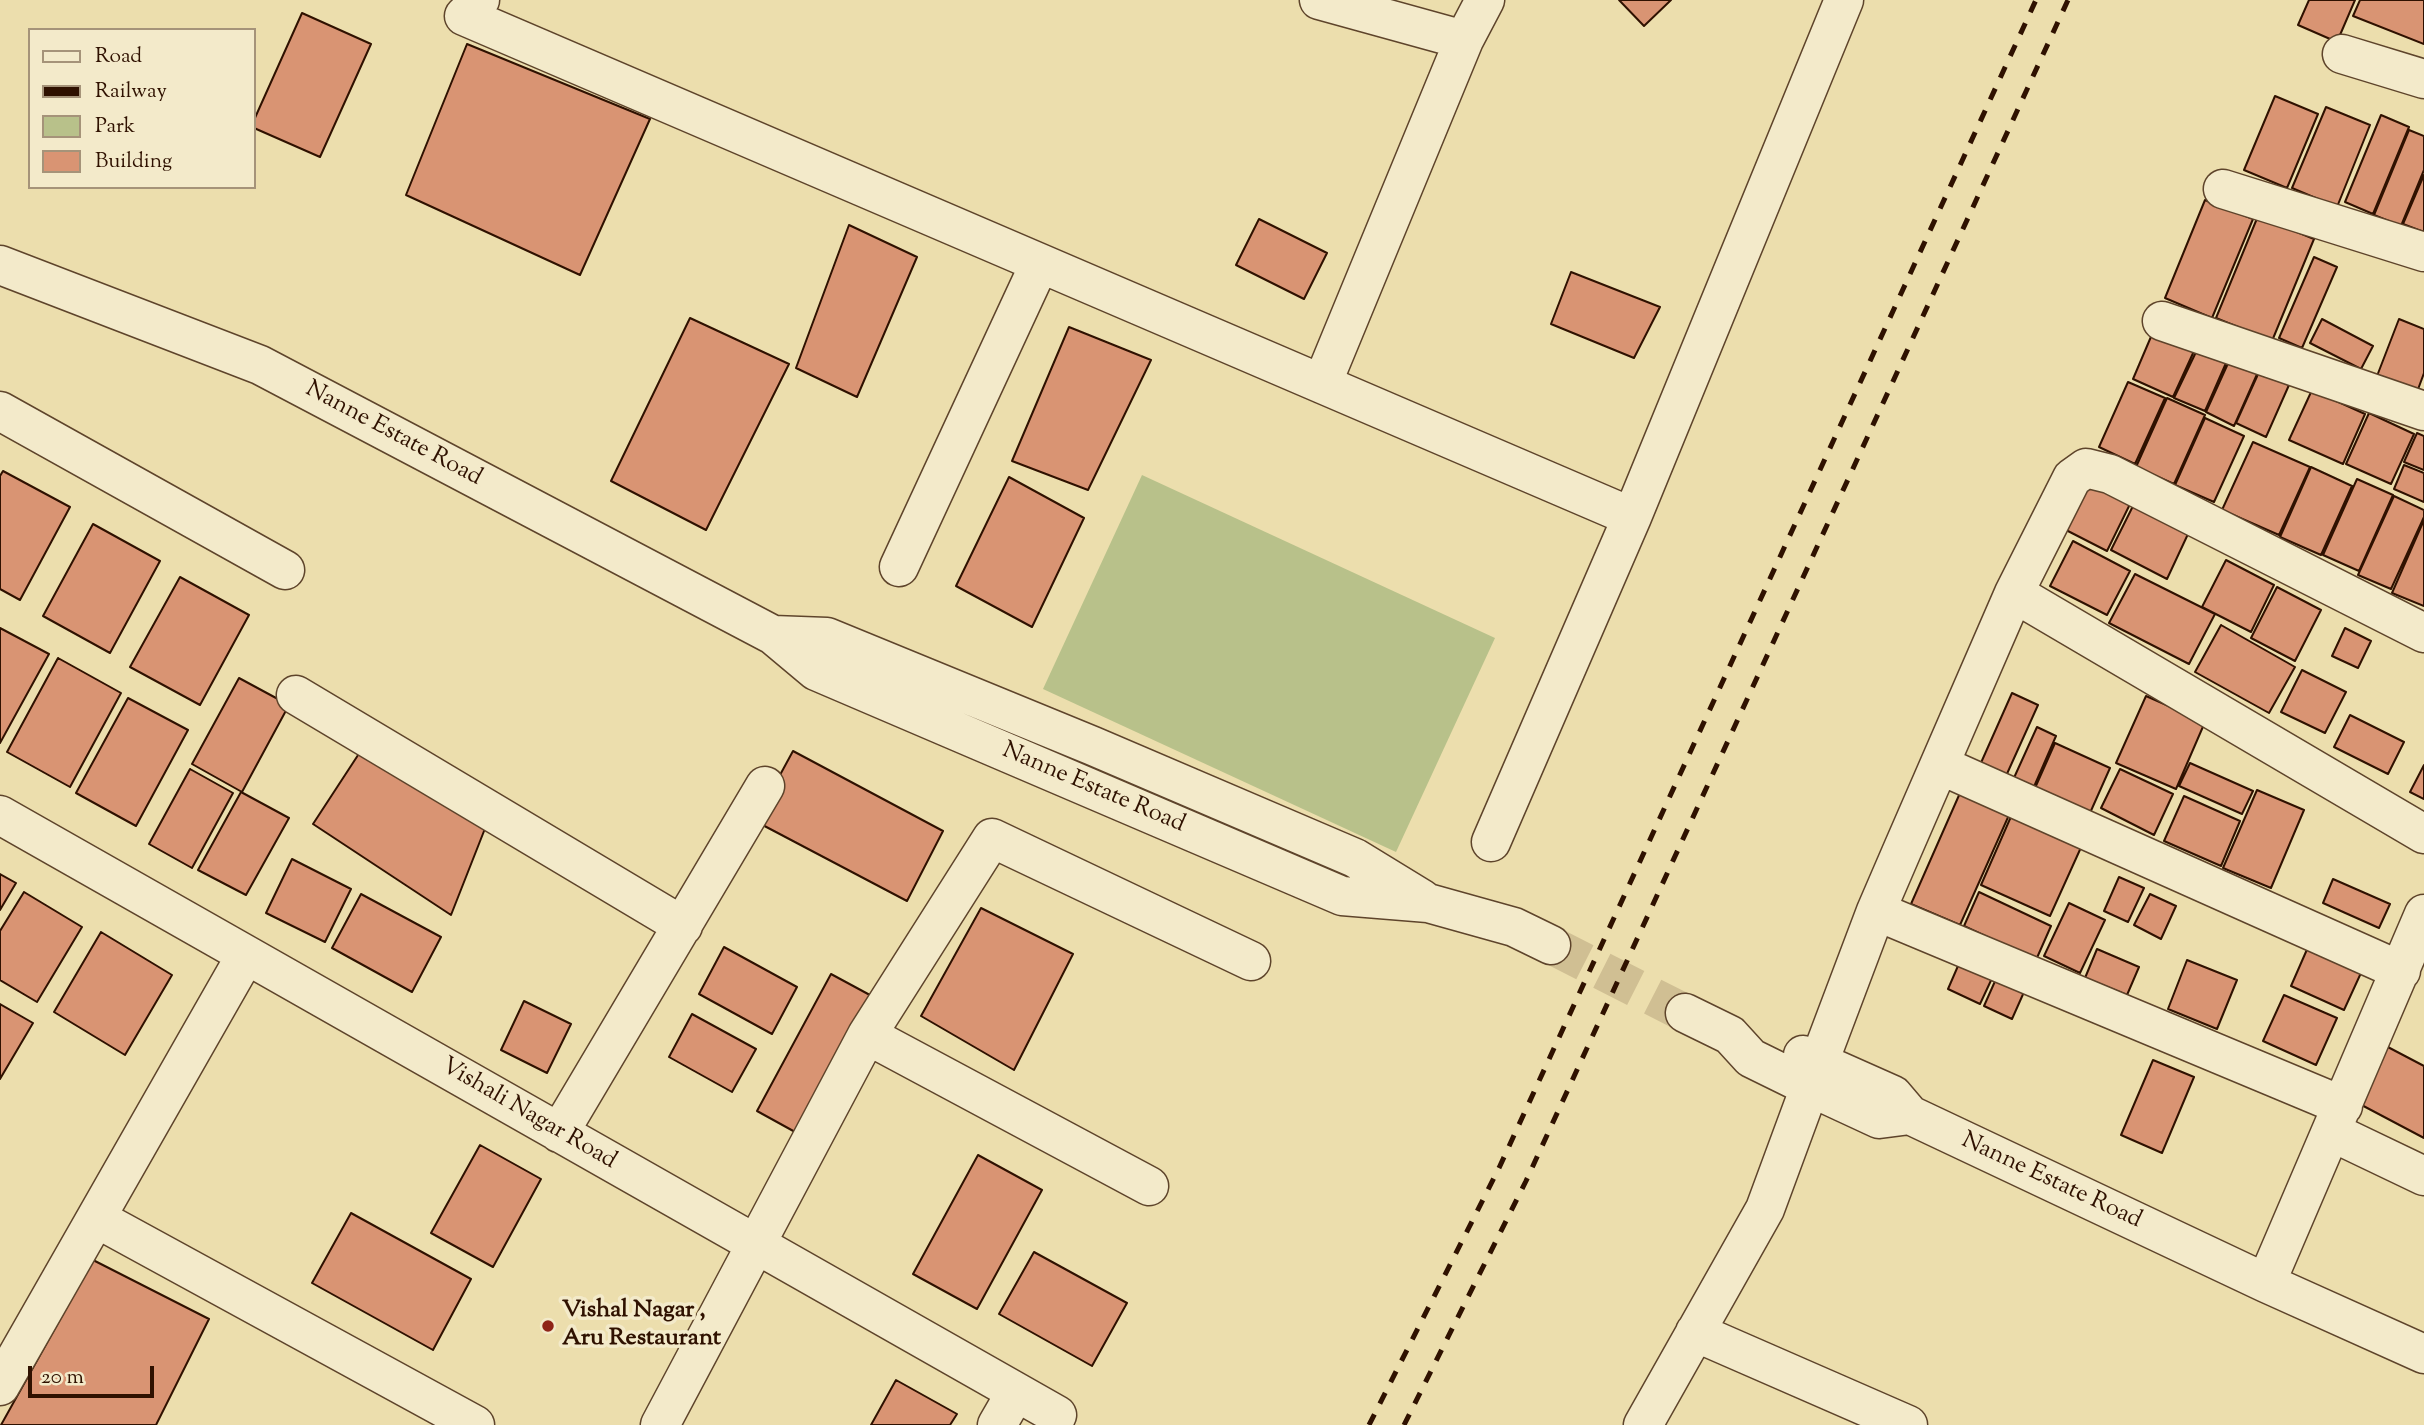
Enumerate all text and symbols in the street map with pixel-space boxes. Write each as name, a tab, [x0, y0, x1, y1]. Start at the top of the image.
legend	[28, 28, 256, 189]
text: Road	[95, 42, 142, 72]
text: Railway	[95, 77, 167, 107]
text: Park	[95, 112, 135, 142]
text: Building	[95, 147, 172, 177]
street label: Nanne Estate Road	[300, 376, 486, 494]
street label: Nanne Estate Road	[997, 737, 1189, 841]
street label: Vishali Nagar Road	[435, 1053, 621, 1177]
street label: Nanne Estate Road	[1956, 1128, 2146, 1236]
place label: Vishal Nagar , Aru Restaurant	[562, 1298, 721, 1354]
marker: Vishal Nagar , Aru Restaurant	[540, 1318, 556, 1334]
scale bar	[32, 1352, 158, 1396]
text: 20 m	[41, 1363, 84, 1393]

